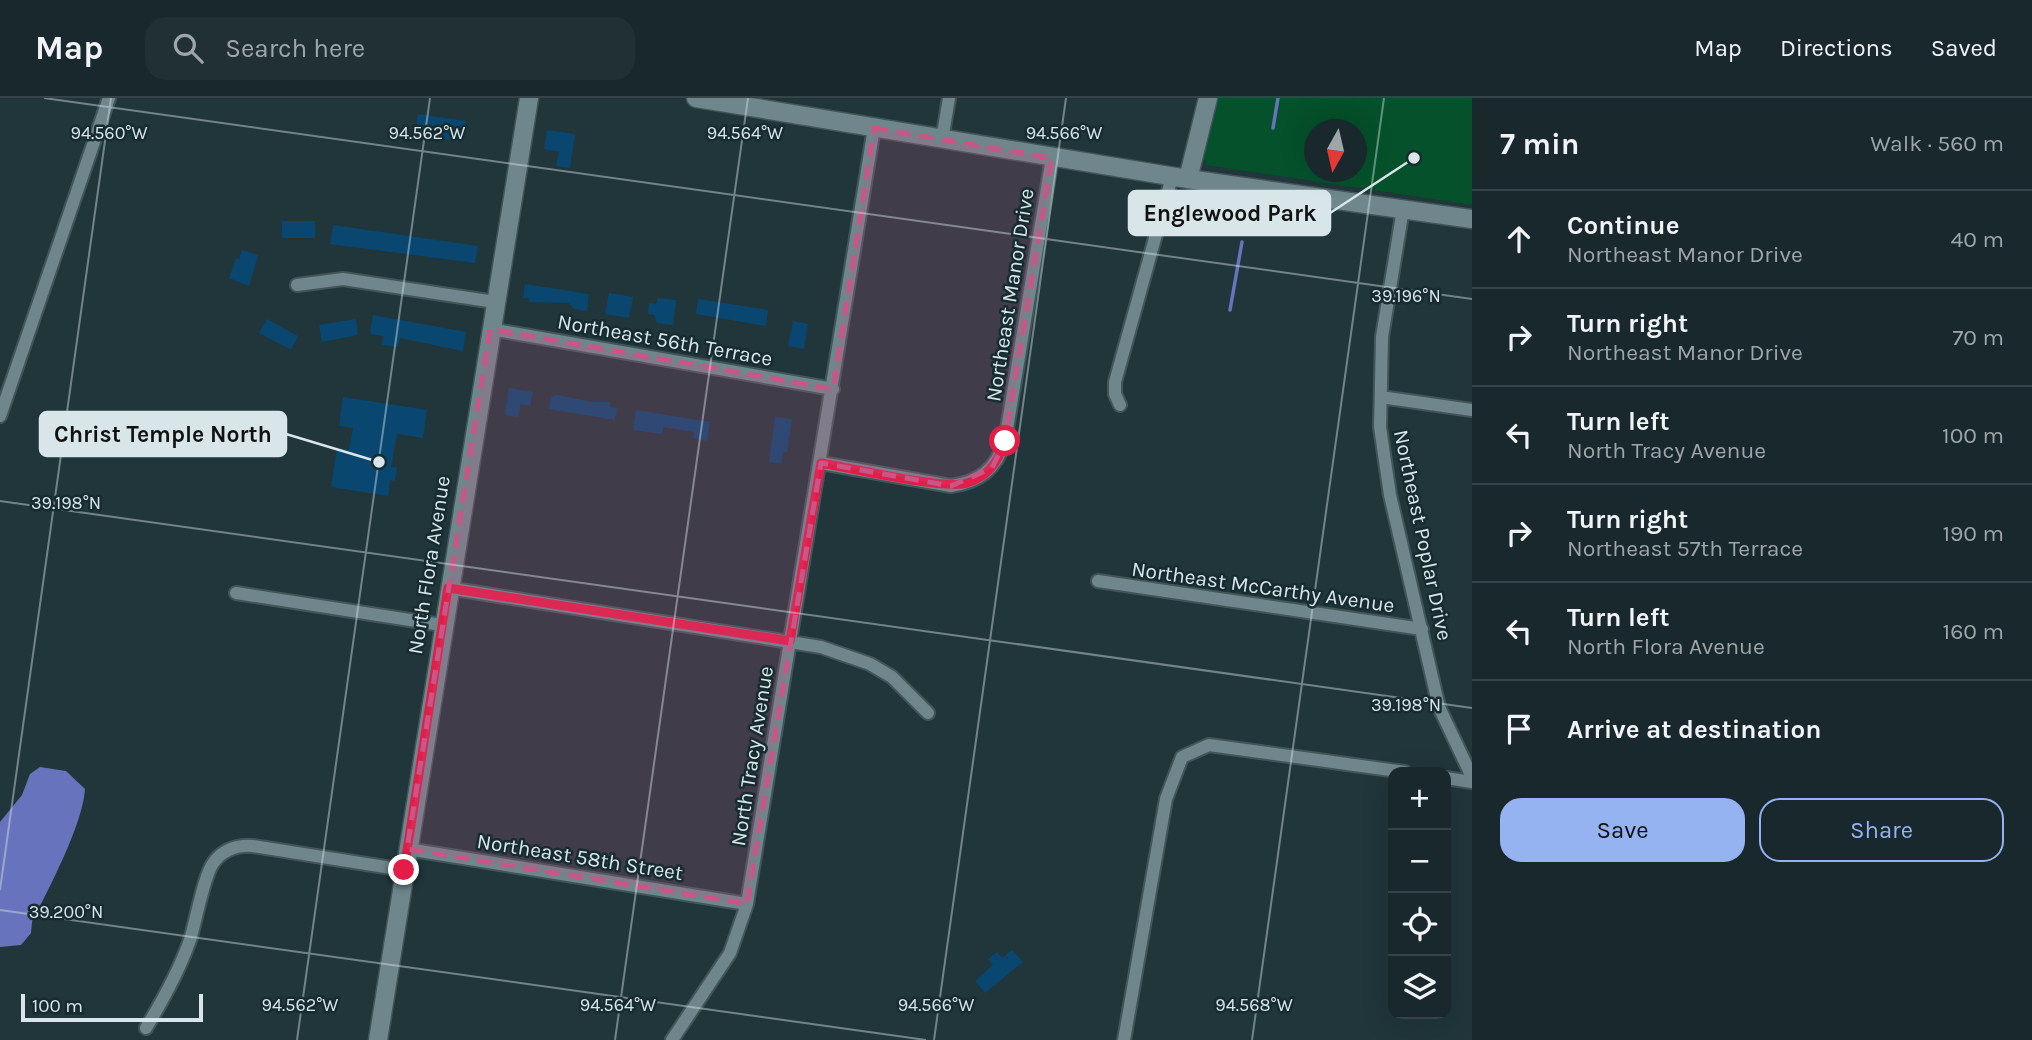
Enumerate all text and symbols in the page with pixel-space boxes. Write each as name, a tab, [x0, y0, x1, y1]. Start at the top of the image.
search box	[145, 17, 635, 80]
text: Map	[35, 29, 103, 67]
icon: search	[169, 29, 207, 67]
text: Search here	[225, 33, 365, 64]
text: Map	[1694, 34, 1742, 62]
text: Directions	[1780, 34, 1893, 62]
text: Saved	[1931, 34, 1997, 62]
north arrow	[1304, 119, 1367, 182]
text: 94.560°W	[70, 122, 148, 144]
text: 94.562°W	[389, 122, 465, 144]
text: 94.564°W	[707, 122, 783, 144]
text: 94.566°W	[1026, 122, 1102, 144]
text: 7 min	[1500, 126, 1580, 162]
text: Walk · 560 m	[1870, 130, 2004, 157]
street label: Northeast Manor Drive	[981, 187, 1039, 403]
callout: Englewood Park	[1129, 191, 1330, 235]
text: Englewood Park	[1143, 200, 1317, 227]
text: Continue	[1567, 210, 1679, 241]
icon: ahead	[1500, 220, 1538, 258]
text: 40 m	[1951, 226, 2004, 253]
text: Northeast Manor Drive	[1567, 241, 1803, 268]
text: 39.196°N	[1371, 285, 1441, 307]
text: Turn right	[1567, 308, 1688, 339]
street label: Northeast 56th Terrace	[556, 309, 774, 371]
icon: right	[1500, 318, 1538, 356]
text: 70 m	[1953, 324, 2004, 351]
text: Northeast Manor Drive	[1567, 339, 1803, 366]
text: Turn left	[1567, 406, 1669, 437]
callout: Christ Temple North	[40, 412, 286, 456]
icon: left	[1500, 416, 1538, 454]
text: Christ Temple North	[54, 421, 272, 448]
text: 100 m	[1942, 422, 2004, 449]
route start	[989, 425, 1020, 456]
street label: Northeast Poplar Drive	[1389, 427, 1457, 643]
text: North Tracy Avenue	[1567, 437, 1766, 464]
street label: North Flora Avenue	[403, 474, 455, 656]
text: 39.198°N	[31, 492, 101, 514]
text: Turn right	[1567, 504, 1688, 535]
icon: right	[1500, 514, 1538, 552]
text: 190 m	[1942, 520, 2004, 547]
text: Northeast 57th Terrace	[1567, 535, 1803, 562]
street label: Northeast McCarthy Avenue	[1130, 557, 1396, 617]
text: Turn left	[1567, 602, 1669, 633]
icon: left	[1500, 612, 1538, 650]
text: 160 m	[1943, 618, 2004, 645]
text: North Flora Avenue	[1567, 633, 1765, 660]
street label: North Tracy Avenue	[726, 664, 778, 848]
text: 39.198°N	[1371, 694, 1441, 716]
icon: arrive	[1500, 710, 1538, 748]
text: Arrive at destination	[1567, 714, 1821, 745]
map controls	[1388, 767, 1451, 1019]
button: +	[1388, 767, 1451, 830]
button: Save	[1500, 798, 1745, 862]
button: Share	[1759, 798, 2004, 862]
street label: Northeast 58th Street	[475, 829, 685, 885]
button: −	[1388, 830, 1451, 893]
route end	[388, 854, 419, 885]
button: locate	[1388, 893, 1451, 956]
text: 39.200°N	[29, 901, 103, 923]
button: layers	[1388, 956, 1451, 1019]
scale bar	[21, 991, 203, 1023]
text: 94.562°W	[262, 994, 338, 1016]
text: 94.564°W	[580, 994, 656, 1016]
text: 94.566°W	[898, 994, 974, 1016]
text: 94.568°W	[1215, 994, 1293, 1016]
text: 100 m	[32, 995, 83, 1017]

